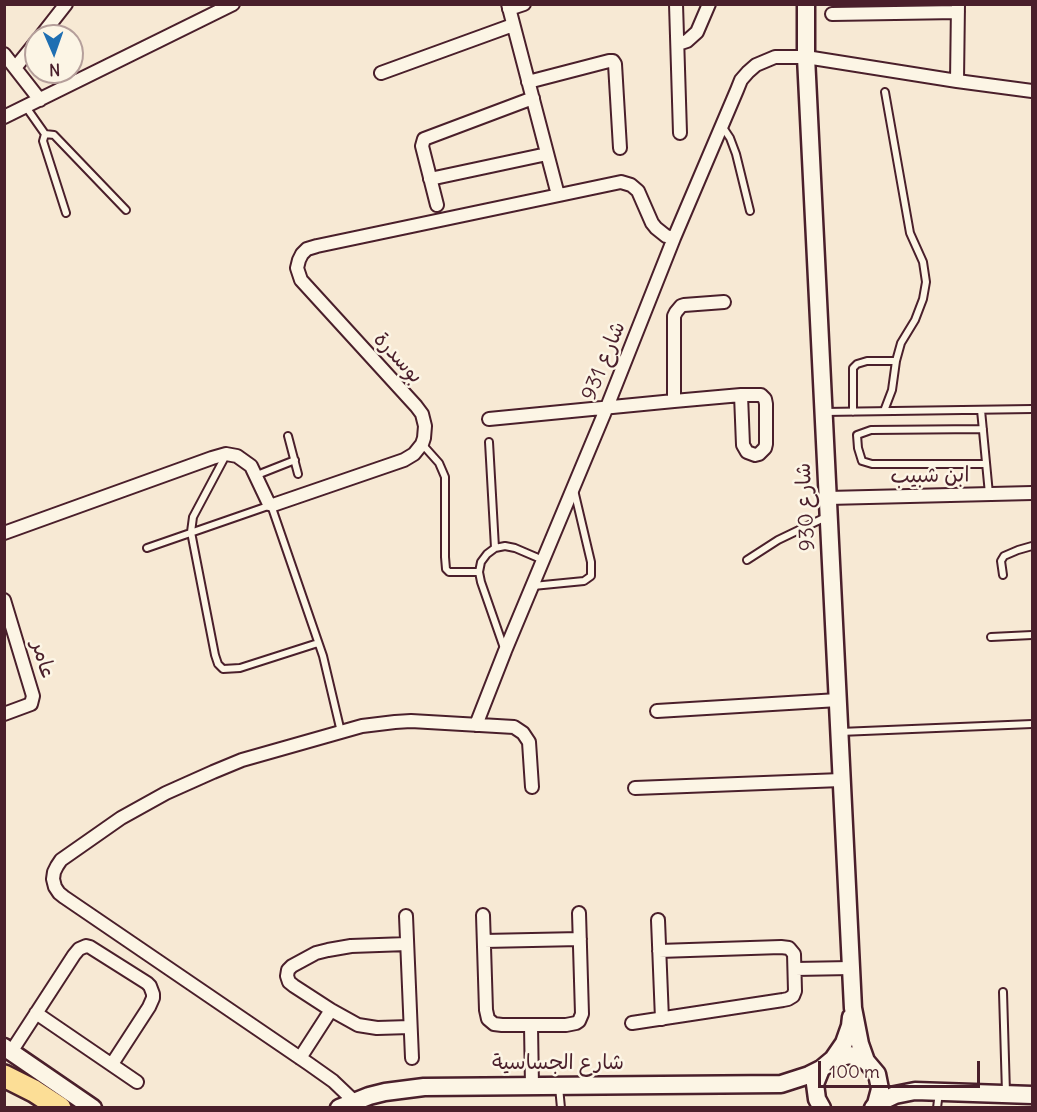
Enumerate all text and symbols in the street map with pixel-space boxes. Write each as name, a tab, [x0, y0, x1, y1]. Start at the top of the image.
north arrow	[24, 24, 84, 84]
text: N	[49, 60, 60, 80]
street label: شارع 931	[577, 318, 631, 404]
street label: بوسدرة	[368, 327, 428, 389]
street label: شارع 930	[791, 462, 821, 552]
street label: ابن شبيب	[890, 463, 970, 489]
street label: عامر	[25, 638, 61, 682]
scale bar	[821, 1049, 983, 1087]
street label: شارع الجساسية	[492, 1050, 624, 1076]
text: 100 m	[829, 1060, 880, 1083]

